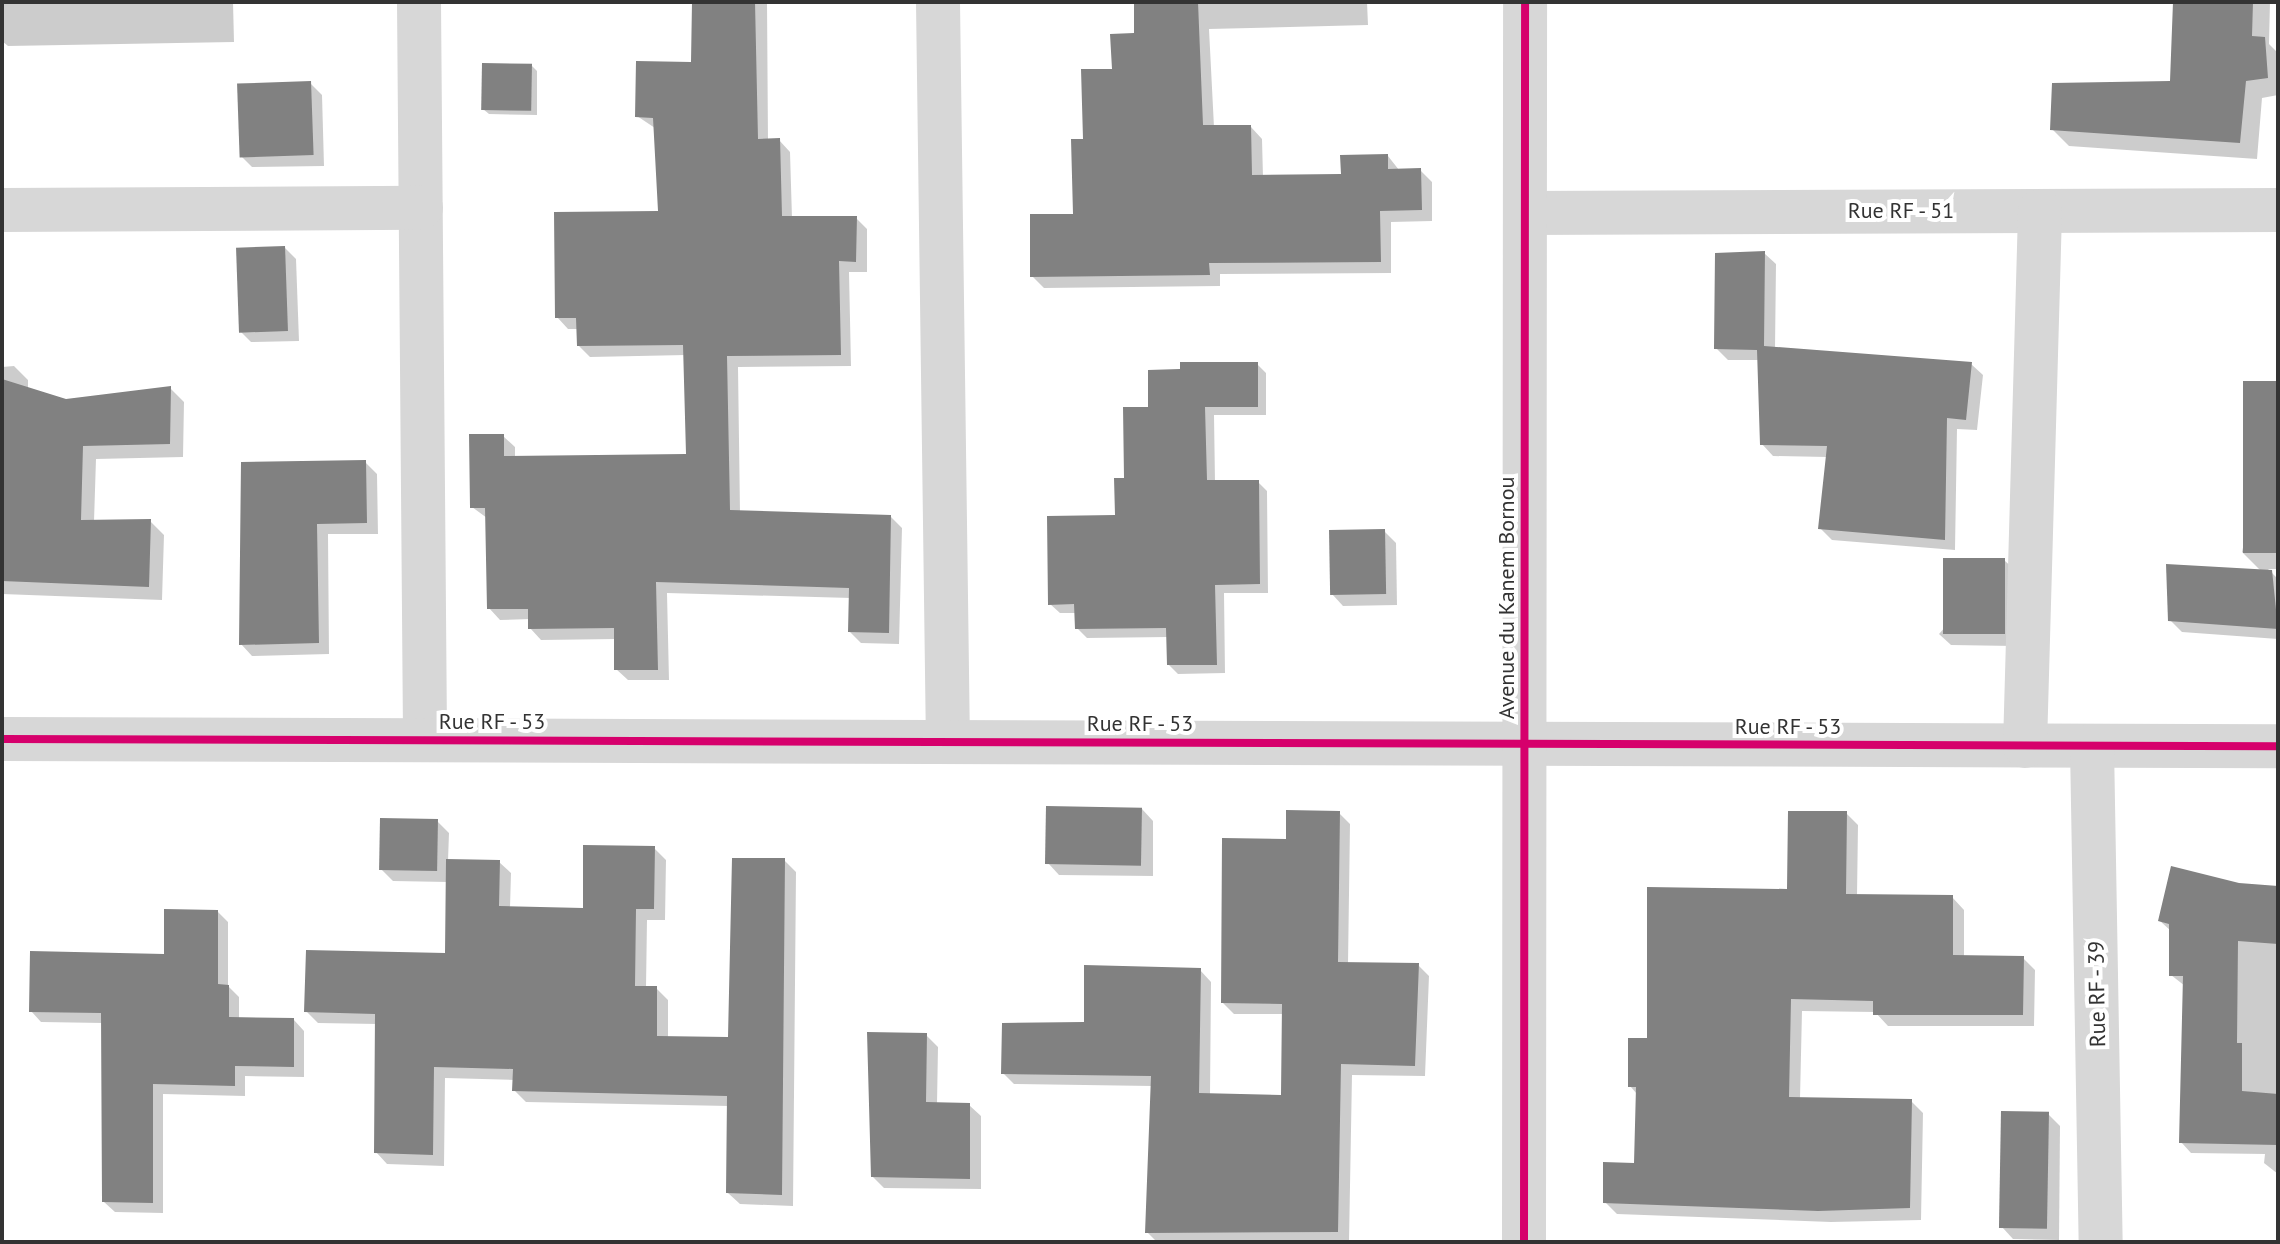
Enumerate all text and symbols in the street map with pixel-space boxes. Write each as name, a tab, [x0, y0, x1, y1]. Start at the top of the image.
street label: Rue RF - 51	[1846, 198, 1956, 224]
street label: Avenue du Kanem Bornou	[1494, 477, 1520, 719]
street label: Rue RF - 53	[437, 709, 547, 735]
street label: Rue RF - 53	[1085, 711, 1195, 737]
street label: Rue RF - 53	[1733, 714, 1843, 740]
street label: Rue RF - 39	[2083, 939, 2111, 1049]

